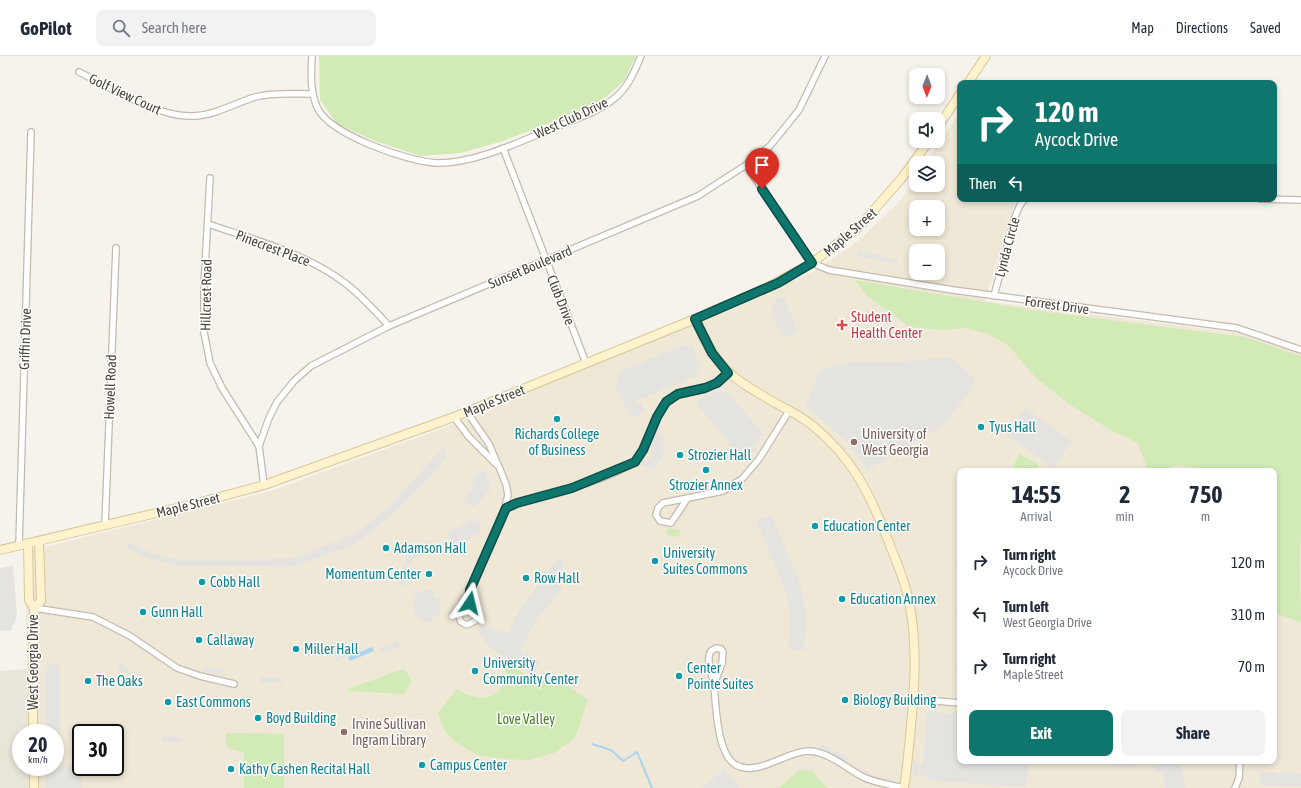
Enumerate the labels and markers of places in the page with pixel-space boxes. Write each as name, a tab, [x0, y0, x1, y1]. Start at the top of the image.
pin	[745, 148, 779, 189]
place label: Student Health Center	[851, 309, 923, 341]
marker: Student Health Center	[836, 319, 848, 331]
marker: Richards College of Business	[552, 414, 562, 424]
place label: Tyus Hall	[989, 419, 1036, 435]
marker: Tyus Hall	[976, 422, 986, 432]
place label: Richards College of Business	[515, 426, 599, 458]
place label: University of West Georgia	[862, 426, 929, 458]
marker: University of West Georgia	[849, 437, 859, 447]
place label: Strozier Hall	[688, 447, 751, 463]
marker: Strozier Hall	[675, 450, 685, 460]
marker: Strozier Annex	[701, 465, 711, 475]
place label: Strozier Annex	[669, 477, 743, 493]
place label: Education Center	[823, 518, 911, 534]
marker: Education Center	[810, 521, 820, 531]
place label: Adamson Hall	[394, 540, 467, 556]
marker: Adamson Hall	[381, 543, 391, 553]
place label: University Suites Commons	[663, 545, 747, 577]
marker: University Suites Commons	[650, 556, 660, 566]
place label: Momentum Center	[325, 566, 422, 582]
marker: Momentum Center	[424, 569, 434, 579]
place label: Row Hall	[534, 570, 580, 586]
marker: Row Hall	[521, 573, 531, 583]
place label: Cobb Hall	[210, 574, 260, 590]
marker: Cobb Hall	[197, 577, 207, 587]
place label: Education Annex	[850, 591, 936, 607]
marker: Education Annex	[837, 594, 847, 604]
place label: Gunn Hall	[151, 604, 203, 620]
marker: Gunn Hall	[138, 607, 148, 617]
place label: Callaway	[207, 632, 254, 648]
marker: Callaway	[194, 635, 204, 645]
place label: Miller Hall	[304, 641, 359, 657]
marker: Miller Hall	[291, 644, 301, 654]
place label: University Community Center	[483, 655, 579, 687]
place label: Center Pointe Suites	[687, 660, 754, 692]
marker: University Community Center	[470, 666, 480, 676]
marker: Center Pointe Suites	[674, 671, 684, 681]
place label: The Oaks	[96, 673, 143, 689]
marker: The Oaks	[83, 676, 93, 686]
place label: Biology Building	[853, 692, 936, 708]
place label: East Commons	[176, 694, 251, 710]
marker: Biology Building	[840, 695, 850, 705]
marker: East Commons	[163, 697, 173, 707]
place label: Boyd Building	[266, 710, 336, 726]
marker: Boyd Building	[253, 713, 263, 723]
place label: Irvine Sullivan Ingram Library	[352, 716, 427, 748]
marker: Irvine Sullivan Ingram Library	[339, 727, 349, 737]
place label: Campus Center	[430, 757, 508, 773]
marker: Campus Center	[417, 760, 427, 770]
place label: Kathy Cashen Recital Hall	[239, 761, 370, 777]
marker: Kathy Cashen Recital Hall	[226, 764, 236, 774]

